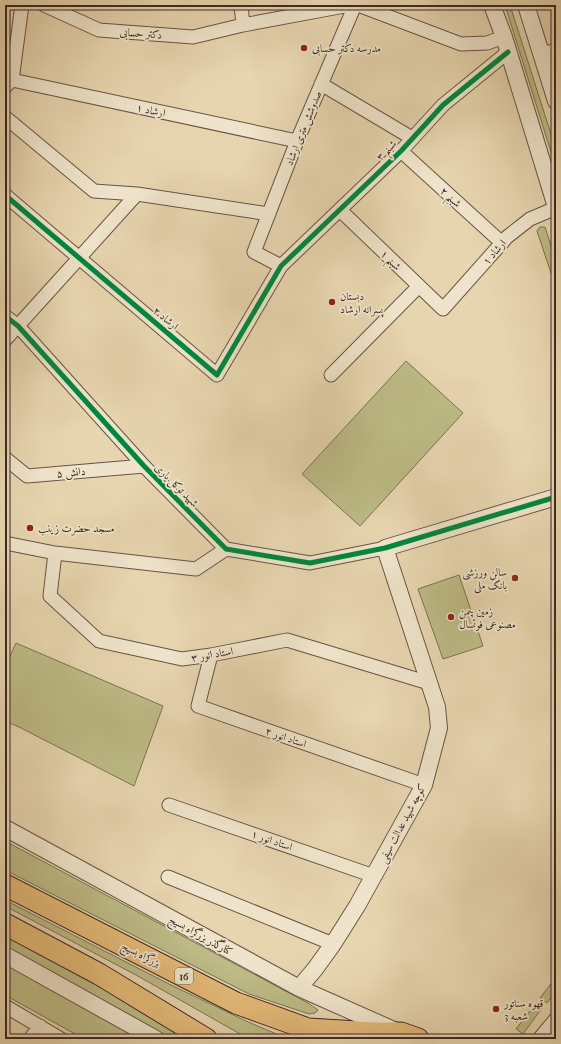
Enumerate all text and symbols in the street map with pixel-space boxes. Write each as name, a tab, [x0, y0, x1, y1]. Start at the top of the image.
street label: دکتر حسابی	[119, 26, 163, 42]
place label: مدرسه دکتر حسابی	[312, 42, 381, 56]
marker: مدرسه دکتر حسابی	[299, 43, 309, 53]
street label: صدوشش متری ارشاد	[283, 89, 325, 168]
street label: ارشاد ۱	[135, 101, 167, 120]
street label: شبنم ۳	[373, 137, 402, 166]
street label: شبنم ۲	[435, 184, 464, 213]
street label: ارشاد ۱	[480, 237, 509, 268]
street label: شبنم ۱	[375, 247, 404, 276]
place label: دبستان پسرانه ارشاد	[340, 290, 384, 318]
marker: دبستان پسرانه ارشاد	[327, 297, 337, 307]
street label: ارشاد ۲	[150, 304, 181, 333]
street label: شهید توکل یاری	[151, 461, 201, 511]
street label: دانش ۵	[56, 465, 86, 481]
place label: مسجد حضرت زینب	[38, 522, 115, 536]
marker: مسجد حضرت زینب	[25, 523, 35, 533]
place label: سالن ورزشی بانک ملی	[462, 566, 507, 594]
marker: سالن ورزشی بانک ملی	[510, 573, 520, 583]
place label: زمین چمن مصنوعی فوتسال	[459, 605, 516, 631]
marker: زمین چمن مصنوعی فوتسال	[446, 612, 456, 622]
street label: استاد انور ۳	[190, 644, 234, 665]
street label: استاد انور ۲	[264, 724, 308, 751]
street label: کوچه شهید عدالت سیفی	[376, 781, 431, 866]
street label: استاد انور ۱	[250, 827, 294, 854]
street label: کنارگذر بزرگراه بسیج	[165, 911, 236, 962]
street label: بزرگراه بسیج	[117, 938, 163, 973]
road number: 16	[175, 968, 193, 984]
place label: قهوه سناتور شعبه 3	[503, 997, 543, 1023]
marker: قهوه سناتور شعبه 3	[491, 1004, 501, 1014]

